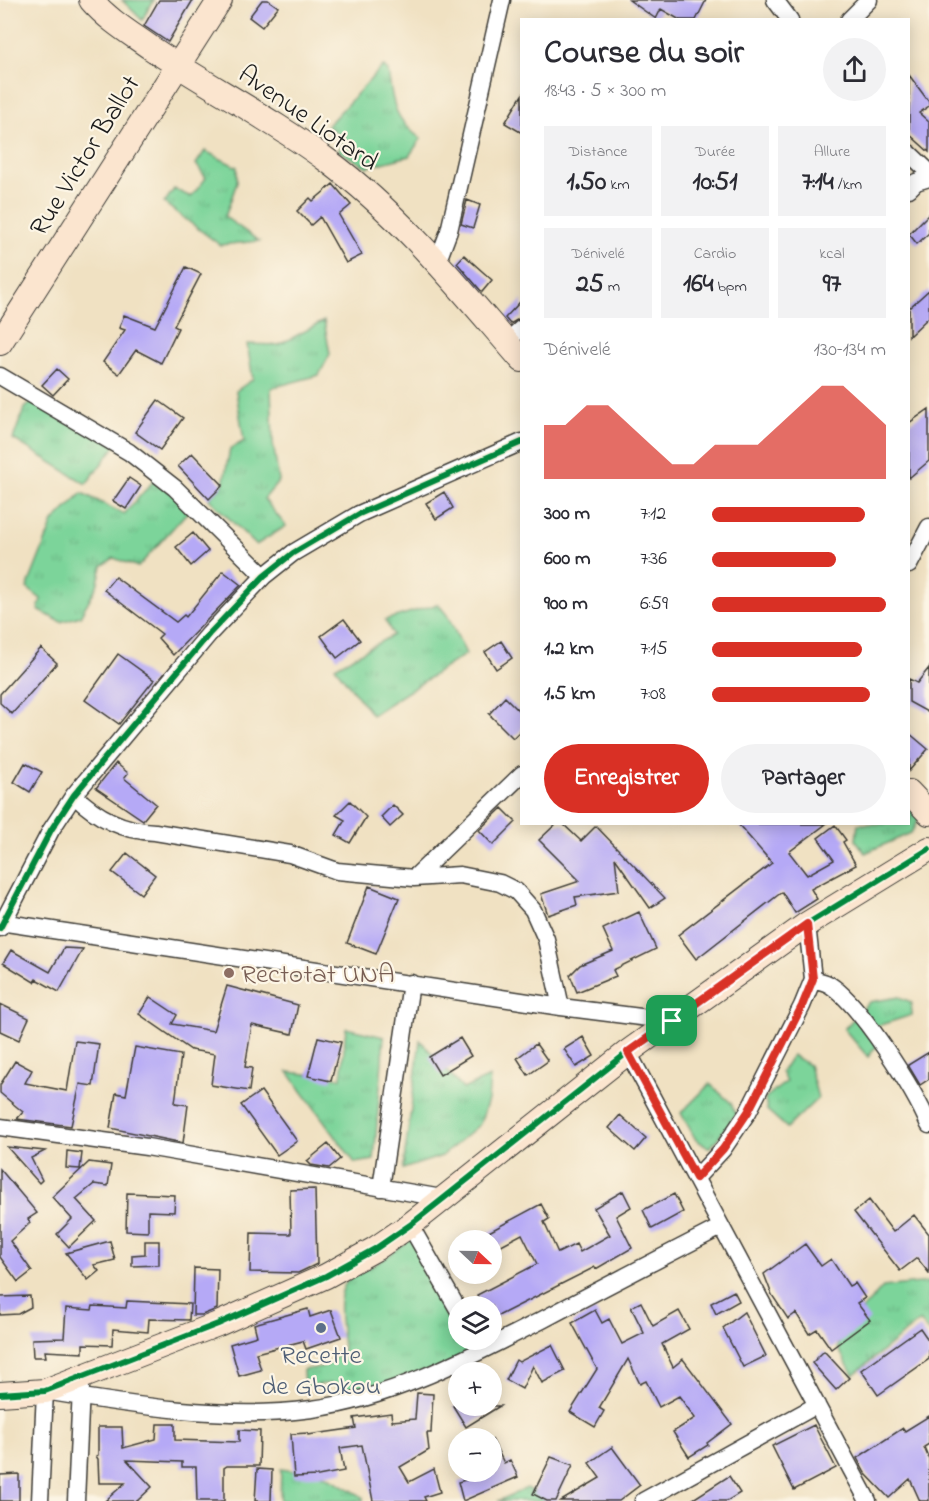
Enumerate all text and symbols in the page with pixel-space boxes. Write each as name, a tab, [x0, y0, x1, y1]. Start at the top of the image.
text: Course du soir	[544, 30, 744, 78]
button: share	[823, 38, 886, 101]
street label: Avenue Liotard	[229, 56, 386, 182]
street label: Rue Victor Ballot	[21, 68, 151, 244]
text: 18:43 · 5 × 300 m	[544, 77, 666, 106]
text: Distance	[569, 140, 627, 164]
text: Durée	[695, 140, 735, 164]
text: Allure	[814, 140, 850, 164]
text: 1.50	[566, 164, 606, 202]
text: 10:51	[693, 164, 737, 202]
text: 7:14	[802, 164, 834, 202]
text: km	[606, 173, 630, 197]
text: /km	[834, 173, 862, 197]
text: Dénivelé	[571, 242, 625, 266]
text: Cardio	[694, 242, 736, 266]
text: kcal	[819, 242, 845, 266]
text: 25	[576, 266, 604, 304]
text: 164	[683, 266, 713, 304]
text: 97	[823, 266, 841, 304]
text: m	[604, 275, 620, 299]
text: bpm	[713, 275, 747, 299]
text: Dénivelé	[544, 336, 611, 365]
text: 130–134 m	[814, 336, 886, 365]
text: 300 m	[544, 500, 590, 529]
text: 7:12	[640, 500, 666, 529]
text: 600 m	[544, 545, 591, 574]
text: 7:36	[640, 545, 667, 574]
text: 900 m	[544, 590, 588, 619]
text: 6:59	[640, 590, 668, 619]
text: 1.2 km	[544, 635, 594, 664]
text: 7:15	[640, 635, 668, 664]
text: 1.5 km	[544, 680, 595, 709]
text: 7:08	[640, 680, 666, 709]
button: Enregistrer	[544, 744, 709, 813]
button: Partager	[721, 744, 886, 813]
place label: Rectotat UNA	[241, 956, 395, 995]
marker: Rectotat UNA	[222, 966, 236, 980]
pin	[646, 995, 697, 1046]
icon: arrive	[655, 1004, 688, 1037]
north arrow	[448, 1230, 502, 1284]
map controls	[448, 1230, 502, 1482]
button: layers	[448, 1296, 502, 1350]
marker: Recette de Gbokou	[314, 1321, 328, 1335]
place label: Recette de Gbokou	[261, 1337, 381, 1407]
button: +	[448, 1362, 502, 1416]
button: −	[448, 1428, 502, 1482]

